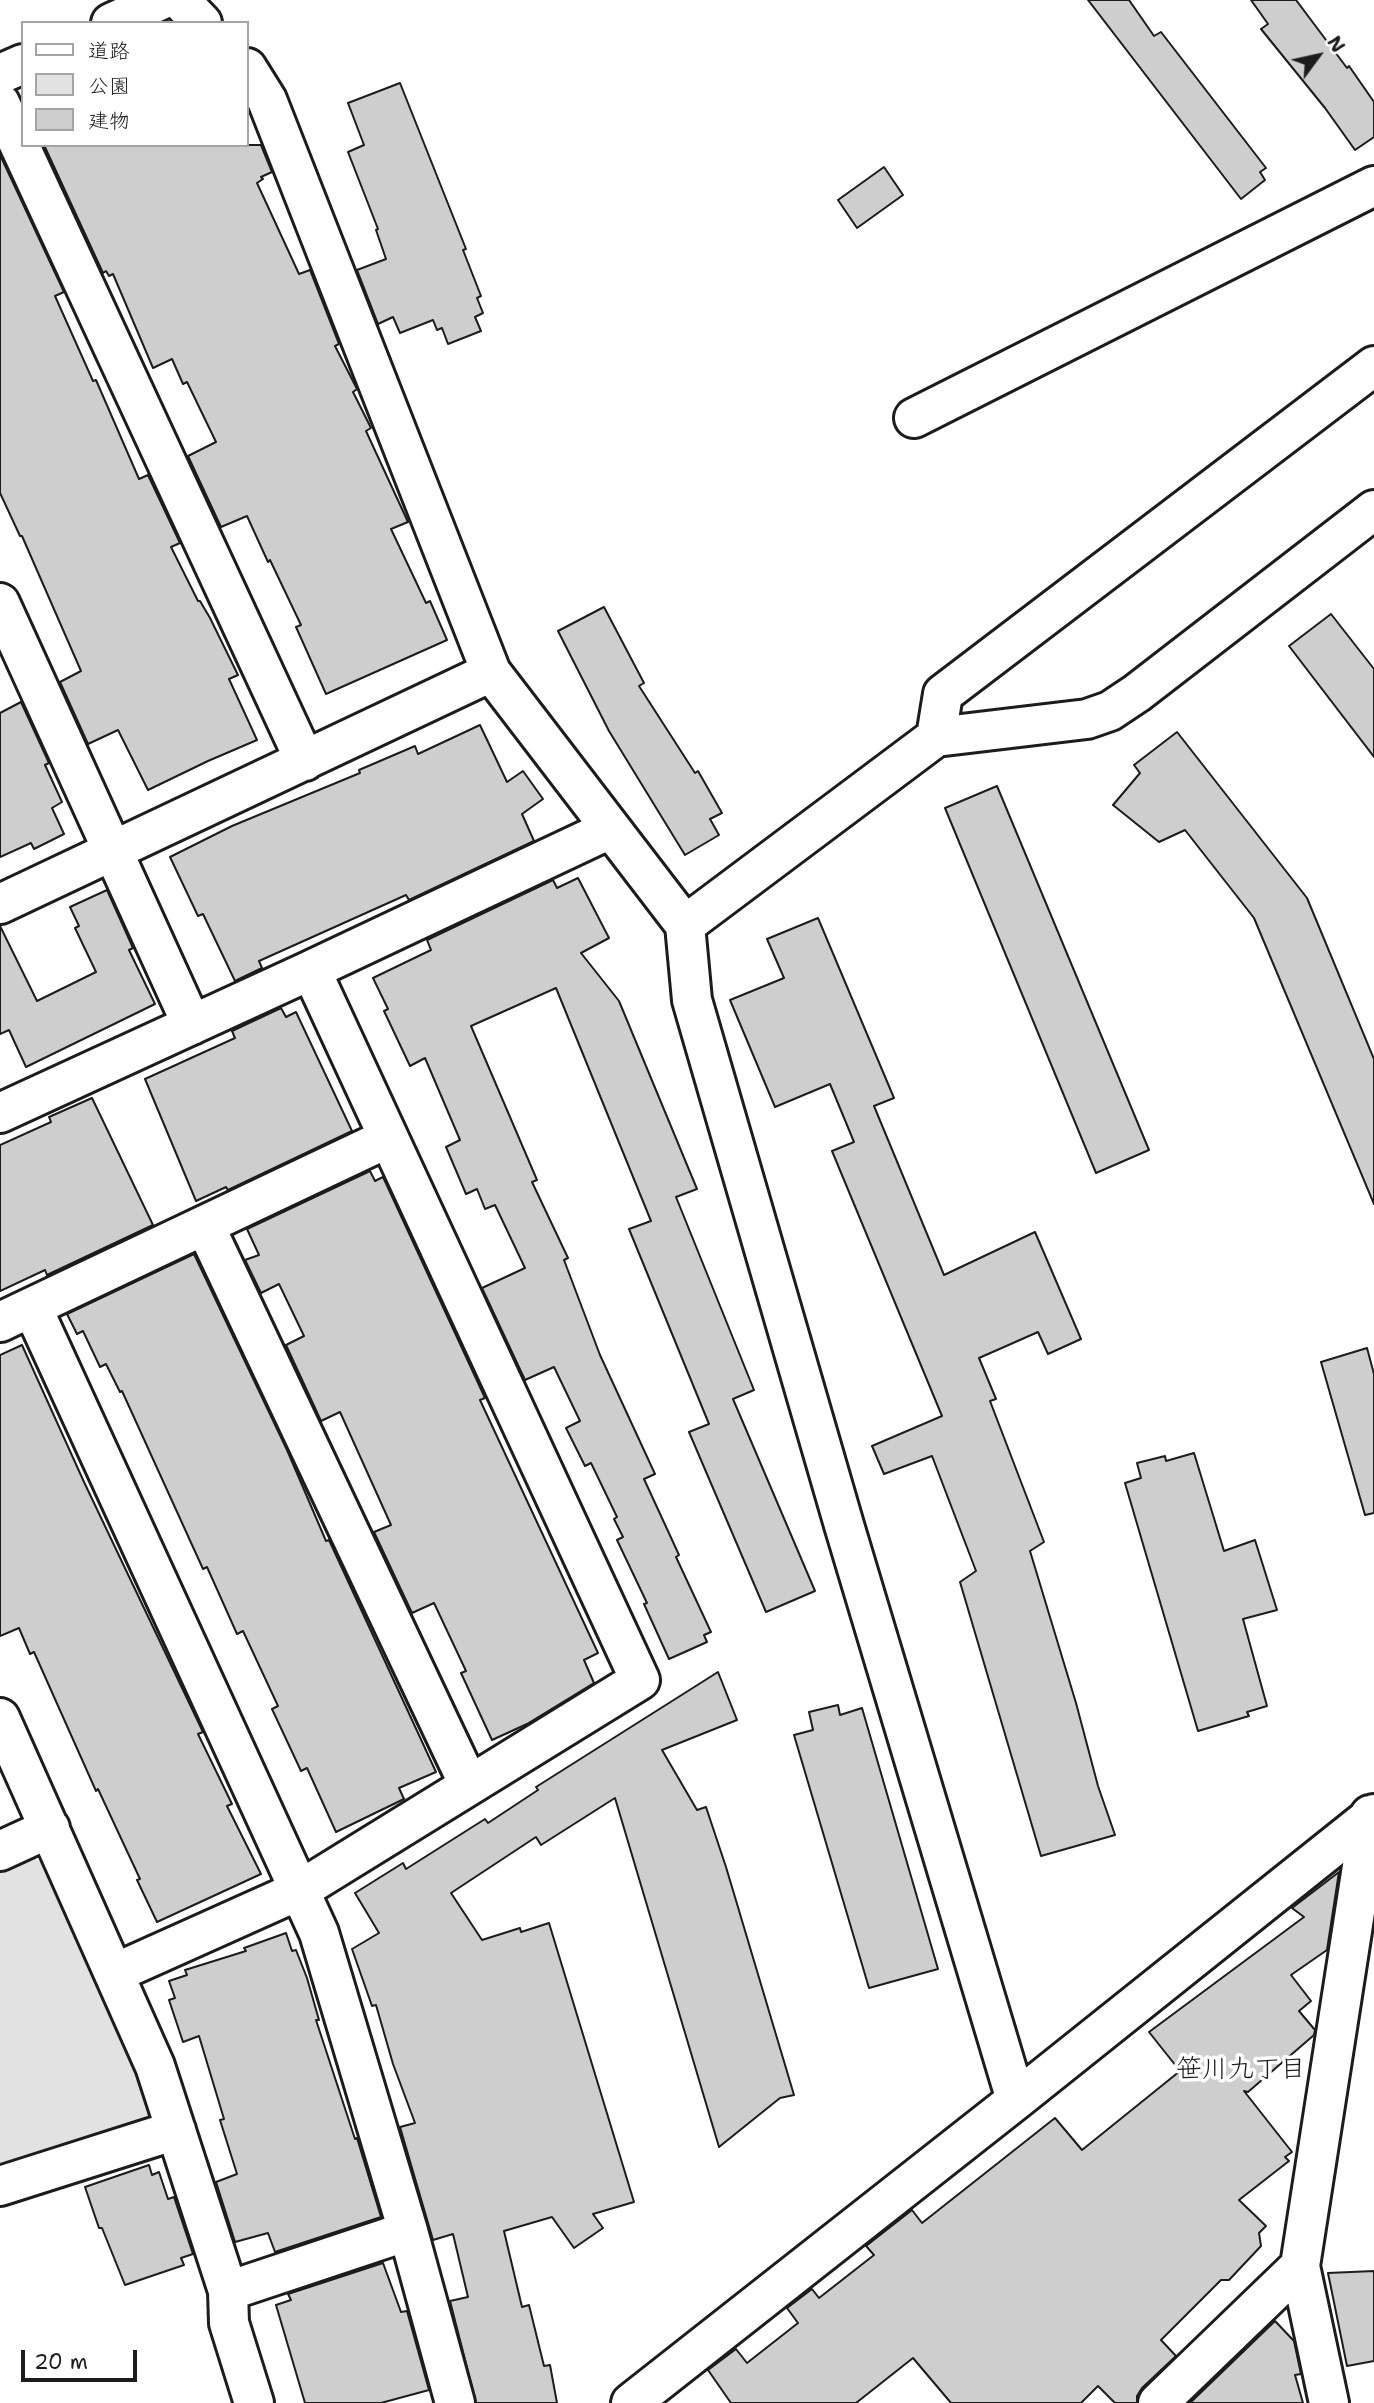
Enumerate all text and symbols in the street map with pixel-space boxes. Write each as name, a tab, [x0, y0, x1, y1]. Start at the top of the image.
legend	[21, 21, 248, 147]
north arrow	[1283, 21, 1353, 91]
text: N	[1321, 31, 1351, 57]
text: 道路	[88, 37, 130, 65]
text: 公園	[88, 72, 130, 100]
text: 建物	[88, 107, 130, 135]
district label: 笹川九丁目	[1176, 2054, 1306, 2086]
scale bar	[24, 2336, 140, 2380]
text: 20 m	[34, 2348, 88, 2376]

